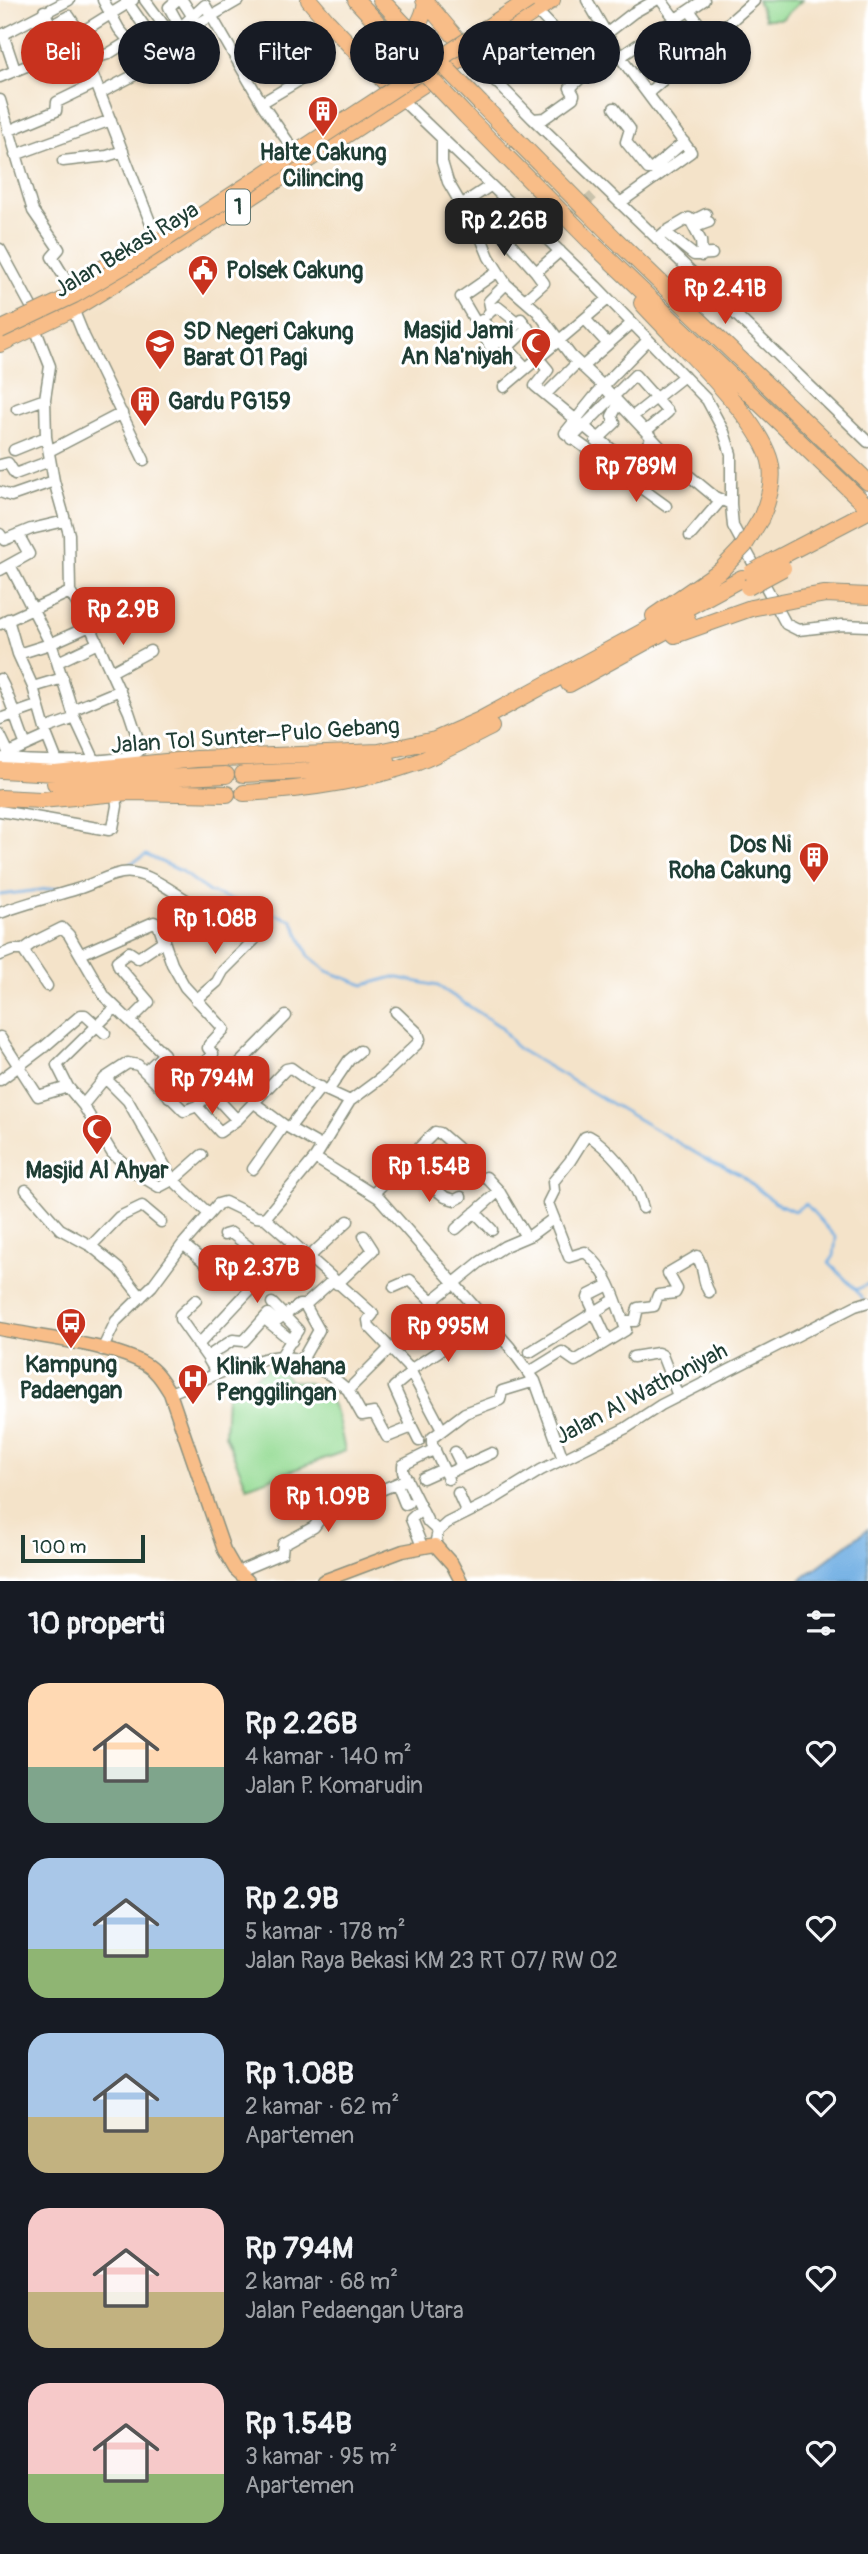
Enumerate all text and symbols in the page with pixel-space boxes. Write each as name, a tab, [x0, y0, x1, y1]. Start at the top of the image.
chip: Beli	[21, 21, 104, 84]
chip: Sewa	[118, 21, 220, 84]
chip: Filter	[234, 21, 336, 84]
chip: Baru	[350, 21, 444, 84]
chip: Apartemen	[458, 21, 620, 84]
chip: Rumah	[634, 21, 751, 84]
building icon: Halte Cakung Cilincing	[306, 94, 340, 138]
place label: Halte Cakung Cilincing	[260, 138, 387, 193]
road number: 1	[226, 190, 250, 224]
street label: Jalan Bekasi Raya	[49, 195, 204, 304]
pin: Rp 2.26B	[432, 198, 576, 258]
text: Rp 2.26B	[461, 206, 547, 235]
public building icon: Polsek Cakung	[186, 253, 220, 297]
place label: Polsek Cakung	[226, 256, 364, 285]
pin: Rp 2.41B	[653, 266, 797, 326]
text: Rp 2.41B	[684, 274, 766, 303]
place label: Masjid Jami An Na'niyah	[401, 316, 513, 371]
place label: SD Negeri Cakung Barat 01 Pagi	[183, 317, 354, 372]
mosque icon: Masjid Jami An Na'niyah	[519, 326, 553, 370]
school or university icon: SD Negeri Cakung Barat 01 Pagi	[143, 327, 177, 371]
building icon: Gardu PG159	[128, 384, 162, 428]
place label: Gardu PG159	[168, 387, 291, 416]
pin: Rp 789M	[571, 444, 701, 504]
text: Rp 789M	[595, 452, 677, 481]
pin: Rp 2.9B	[58, 588, 188, 647]
text: Rp 2.9B	[87, 595, 159, 624]
street label: Jalan Tol Sunter–Pulo Gebang	[110, 711, 400, 760]
place label: Dos Ni Roha Cakung	[668, 830, 791, 885]
building icon: Dos Ni Roha Cakung	[797, 840, 831, 884]
pin: Rp 1.08B	[143, 897, 287, 956]
text: Rp 1.08B	[173, 904, 257, 933]
pin: Rp 794M	[147, 1056, 277, 1116]
text: Rp 794M	[170, 1064, 254, 1093]
mosque icon: Masjid Al Ahyar	[80, 1112, 114, 1156]
pin: Rp 1.54B	[357, 1144, 501, 1204]
text: Rp 1.54B	[388, 1152, 470, 1181]
place label: Masjid Al Ahyar	[25, 1156, 169, 1185]
pin: Rp 2.37B	[185, 1246, 329, 1305]
text: Rp 2.37B	[214, 1253, 300, 1282]
pin: Rp 995M	[383, 1304, 513, 1364]
bus stop icon: Kampung Padaengan	[54, 1306, 88, 1350]
text: Rp 995M	[407, 1312, 489, 1341]
street label: Jalan Al Wathoniyah	[550, 1336, 732, 1451]
place label: Kampung Padaengan	[20, 1350, 122, 1405]
place label: Klinik Wahana Penggilingan	[216, 1352, 346, 1407]
hospital icon: Klinik Wahana Penggilingan	[176, 1362, 210, 1406]
pin: Rp 1.09B	[256, 1474, 400, 1534]
text: Rp 1.09B	[286, 1482, 370, 1511]
scale bar	[21, 1532, 145, 1564]
text: 100 m	[32, 1535, 86, 1559]
icon: filters	[802, 1604, 840, 1642]
text: 10 properti	[28, 1605, 165, 1642]
text: Rp 2.26B	[245, 1705, 358, 1742]
icon: home	[84, 1711, 168, 1795]
icon: heart	[802, 1734, 840, 1772]
text: 4 kamar · 140 m²	[245, 1742, 412, 1771]
text: Jalan P. Komarudin	[245, 1771, 423, 1800]
text: Rp 2.9B	[245, 1880, 339, 1917]
icon: home	[84, 1886, 168, 1970]
icon: heart	[802, 1909, 840, 1947]
text: 5 kamar · 178 m²	[245, 1917, 406, 1946]
text: Jalan Raya Bekasi KM 23 RT 07/ RW 02	[245, 1946, 618, 1975]
text: Rp 1.08B	[245, 2055, 354, 2092]
icon: home	[84, 2061, 168, 2145]
icon: heart	[802, 2084, 840, 2122]
text: 2 kamar · 62 m²	[245, 2092, 399, 2121]
text: Apartemen	[245, 2121, 354, 2150]
text: Rp 794M	[245, 2230, 353, 2267]
icon: home	[84, 2236, 168, 2320]
icon: heart	[802, 2259, 840, 2297]
text: 2 kamar · 68 m²	[245, 2267, 398, 2296]
text: Jalan Pedaengan Utara	[245, 2296, 464, 2325]
text: Rp 1.54B	[245, 2405, 352, 2442]
icon: home	[84, 2411, 168, 2495]
icon: heart	[802, 2434, 840, 2472]
text: 3 kamar · 95 m²	[245, 2442, 397, 2471]
text: Apartemen	[245, 2471, 354, 2500]

